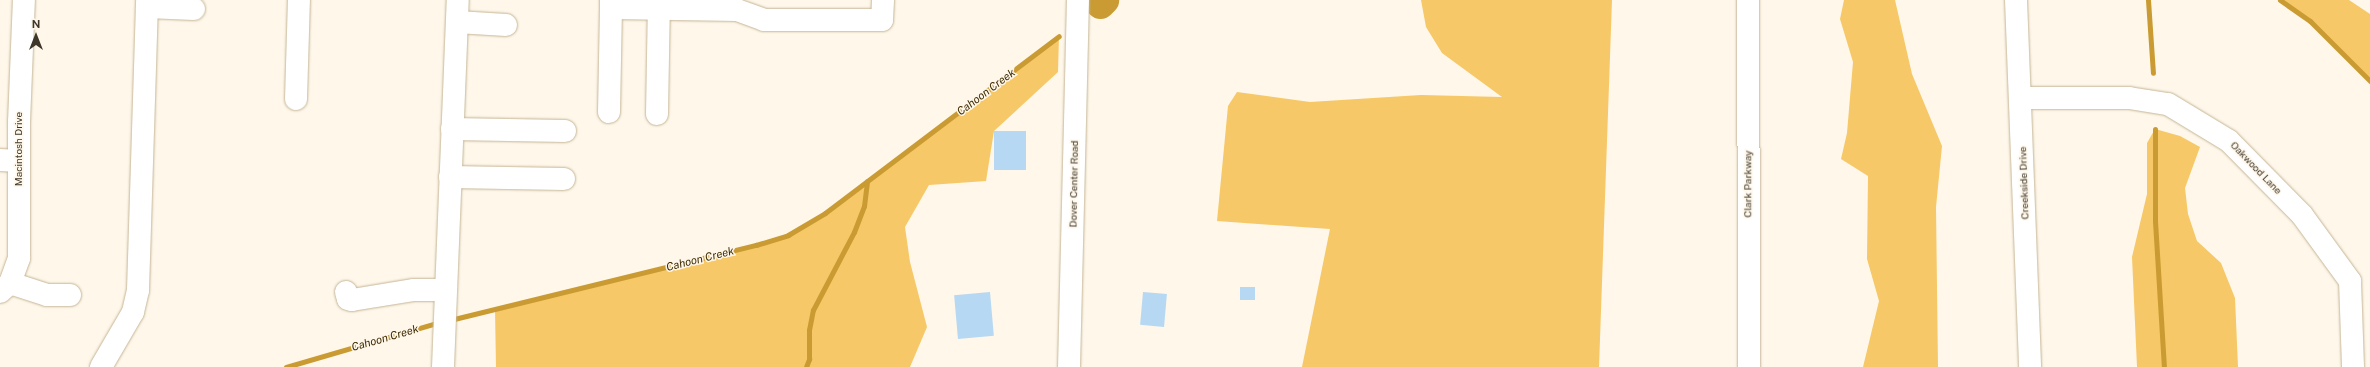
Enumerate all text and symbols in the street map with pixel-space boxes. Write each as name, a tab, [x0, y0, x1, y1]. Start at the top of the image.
north arrow	[16, 16, 56, 56]
text: N	[32, 18, 40, 30]
water label: Cahoon Creek	[954, 66, 1018, 118]
street label: Macintosh Drive	[13, 112, 25, 186]
street label: Oakwood Lane	[2228, 139, 2284, 197]
street label: Dover Center Road	[1067, 140, 1081, 228]
street label: Creekside Drive	[2017, 146, 2031, 220]
street label: Clark Parkway	[1742, 150, 1754, 218]
water label: Cahoon Creek	[665, 244, 735, 274]
water label: Cahoon Creek	[350, 322, 420, 354]

